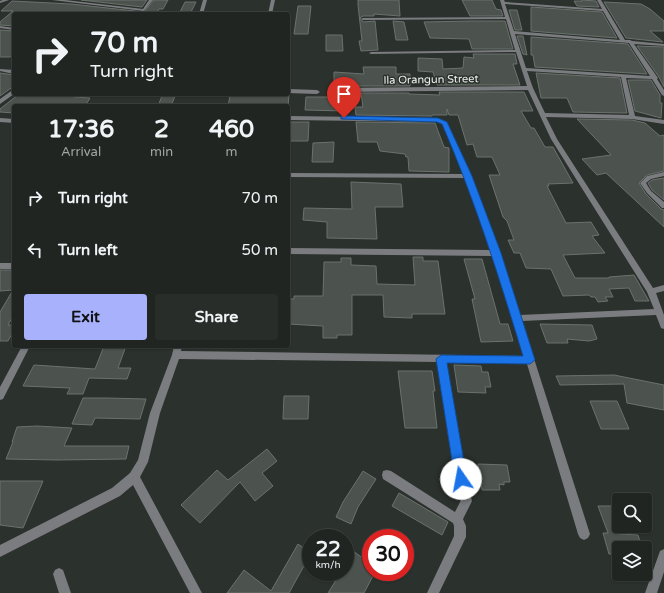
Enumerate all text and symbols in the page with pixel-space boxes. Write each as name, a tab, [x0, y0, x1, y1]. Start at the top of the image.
text: 70 m	[90, 26, 158, 60]
icon: right	[24, 28, 76, 80]
text: Turn right	[90, 60, 174, 82]
street label: Ila Orangun Street	[383, 72, 479, 87]
pin	[327, 77, 361, 118]
icon: arrive	[333, 83, 355, 105]
text: 17:36	[48, 115, 114, 144]
text: 2	[154, 115, 169, 144]
text: 460	[209, 115, 254, 144]
text: Arrival	[61, 144, 101, 160]
text: min	[150, 144, 173, 160]
text: m	[226, 144, 238, 160]
icon: right	[24, 187, 46, 209]
text: Turn right	[58, 189, 128, 207]
text: 70 m	[241, 189, 278, 207]
icon: left	[24, 239, 46, 261]
text: Turn left	[58, 241, 118, 259]
text: 50 m	[241, 241, 278, 259]
button: Exit	[24, 294, 147, 340]
button: Share	[155, 294, 278, 340]
position arrow	[440, 458, 482, 500]
map controls	[612, 493, 652, 581]
button: search	[612, 493, 652, 533]
speed limit sign: 30	[362, 529, 414, 581]
text: 22	[315, 538, 341, 562]
button: layers	[612, 541, 652, 581]
text: km/h	[315, 559, 341, 571]

